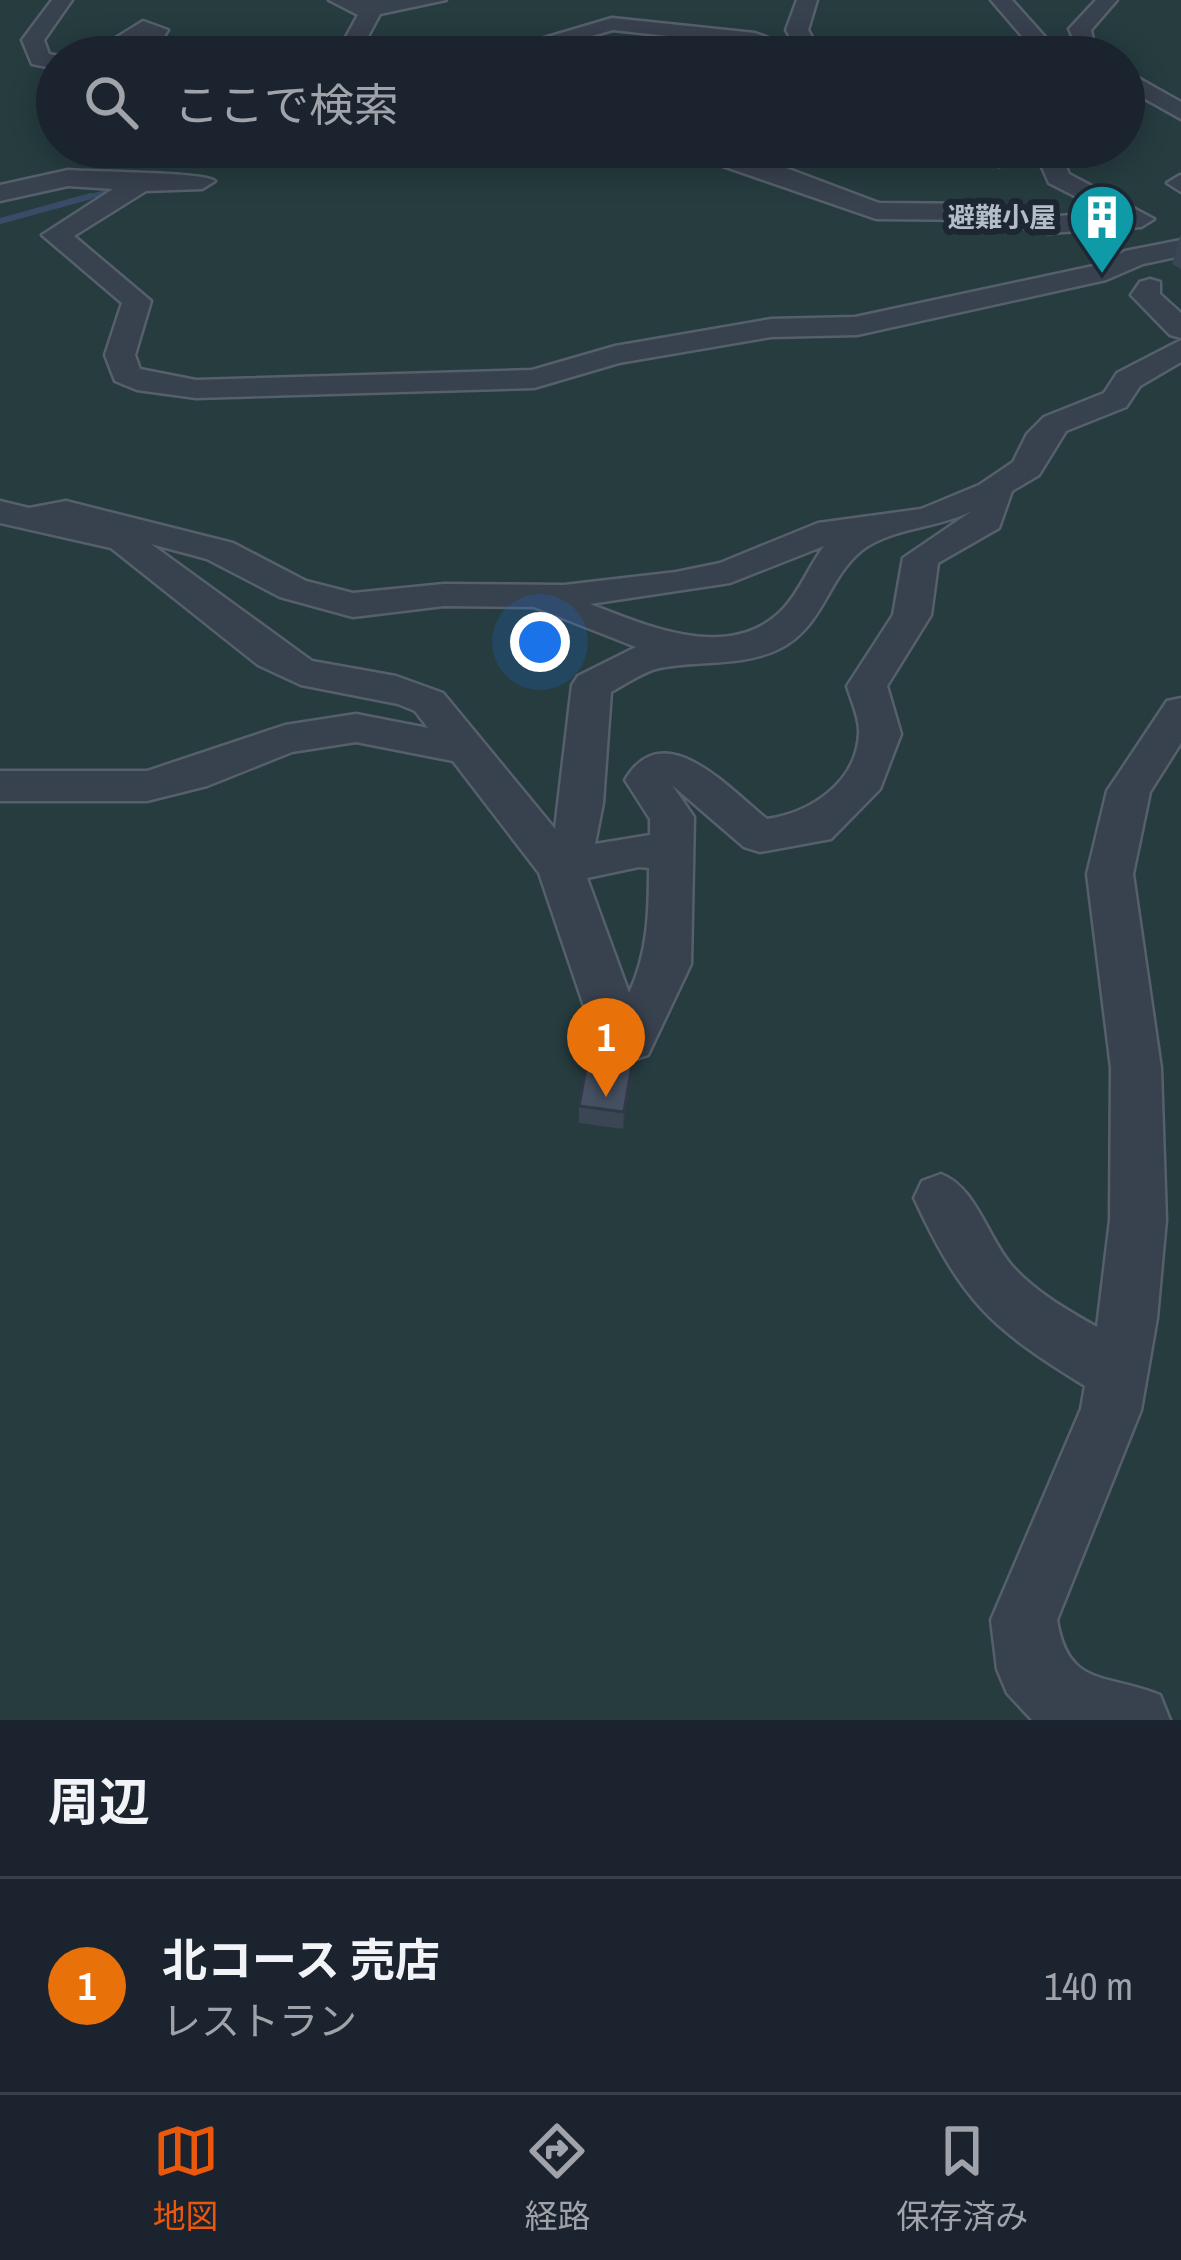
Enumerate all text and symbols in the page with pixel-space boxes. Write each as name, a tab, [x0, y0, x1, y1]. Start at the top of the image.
search box	[36, 36, 1145, 168]
icon: search	[78, 69, 144, 135]
text: ここで検索	[174, 74, 399, 135]
building icon: 避難小屋	[1067, 182, 1137, 276]
place label: 避難小屋	[948, 199, 1056, 235]
your location	[510, 612, 570, 672]
pin: 1	[567, 998, 645, 1097]
text: 周辺	[48, 1767, 150, 1836]
text: 北コース 売店	[162, 1929, 440, 1990]
text: 1	[78, 1960, 96, 2012]
text: 140 m	[1044, 1960, 1133, 2012]
text: レストラン	[162, 1995, 357, 2047]
tab: 地図	[153, 2118, 219, 2238]
tab: 経路	[524, 2118, 590, 2238]
tab: 保存済み	[896, 2118, 1028, 2238]

